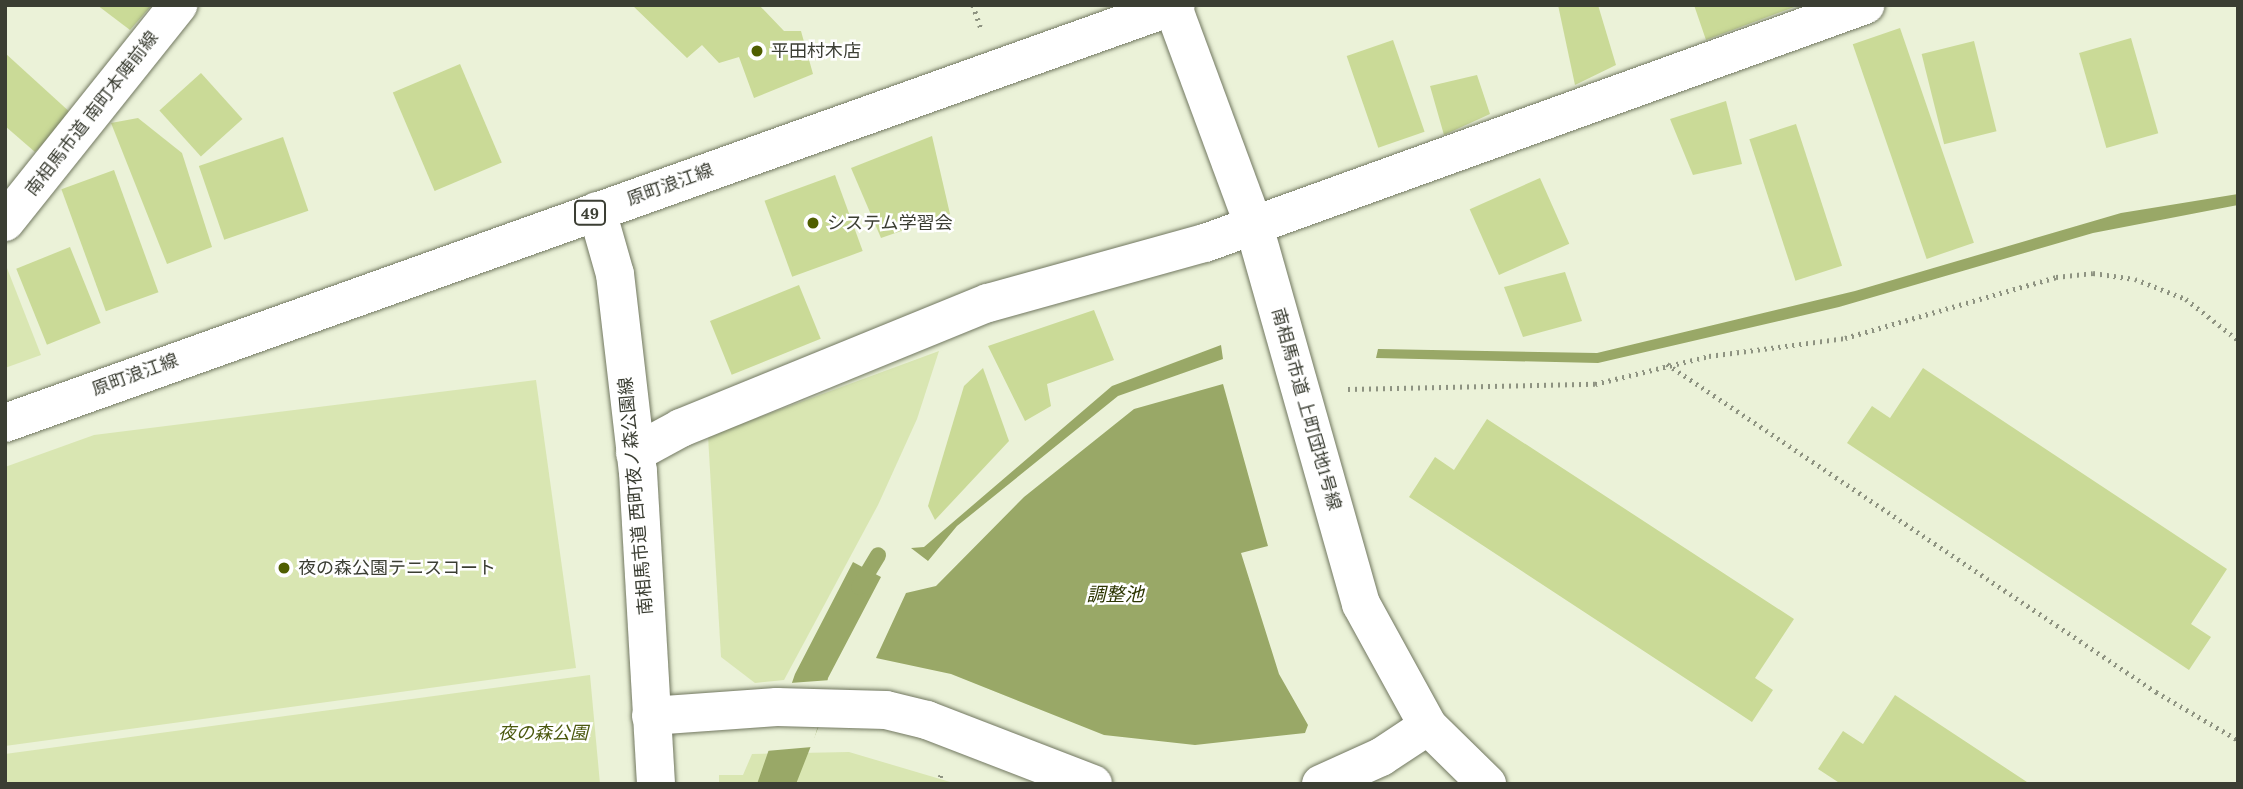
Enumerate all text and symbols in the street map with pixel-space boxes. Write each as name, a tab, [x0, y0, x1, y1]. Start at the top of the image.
street label: 南相馬市道 南町本陣前線	[21, 27, 163, 201]
place label: 平田村木店	[771, 40, 861, 62]
marker: 平田村木店	[749, 43, 765, 59]
street label: 原町浪江線	[624, 159, 716, 211]
road number: 49	[572, 200, 608, 226]
place label: システム学習会	[827, 212, 953, 234]
marker: システム学習会	[805, 215, 821, 231]
street label: 南相馬市道 上町団地1号線	[1267, 305, 1345, 513]
street label: 原町浪江線	[89, 349, 181, 401]
street label: 南相馬市道 西町夜ノ森公園線	[615, 376, 657, 616]
place label: 夜の森公園テニスコート	[298, 557, 496, 579]
marker: 夜の森公園テニスコート	[276, 560, 292, 576]
water label: 調整池	[1087, 584, 1143, 606]
park label: 夜の森公園	[498, 722, 588, 744]

